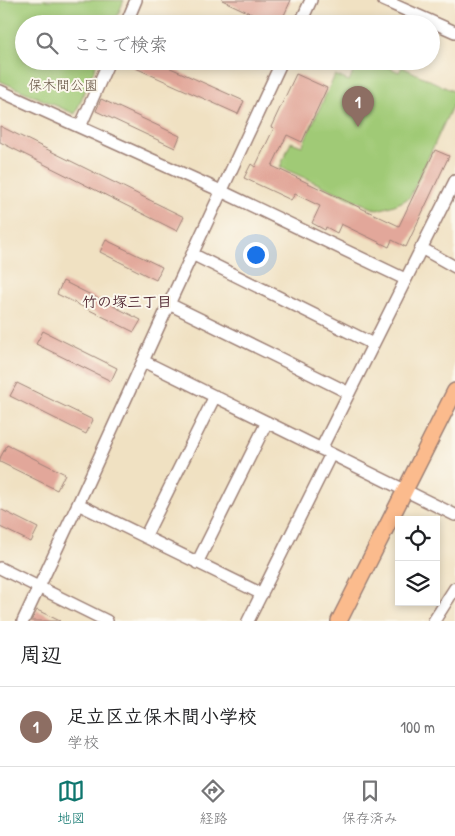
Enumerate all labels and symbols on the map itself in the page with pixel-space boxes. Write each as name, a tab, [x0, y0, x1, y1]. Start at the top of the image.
park label: 保木間公園	[28, 75, 98, 94]
pin: 1	[342, 86, 374, 127]
your location	[243, 242, 269, 268]
district label: 竹の塚三丁目	[82, 291, 172, 312]

